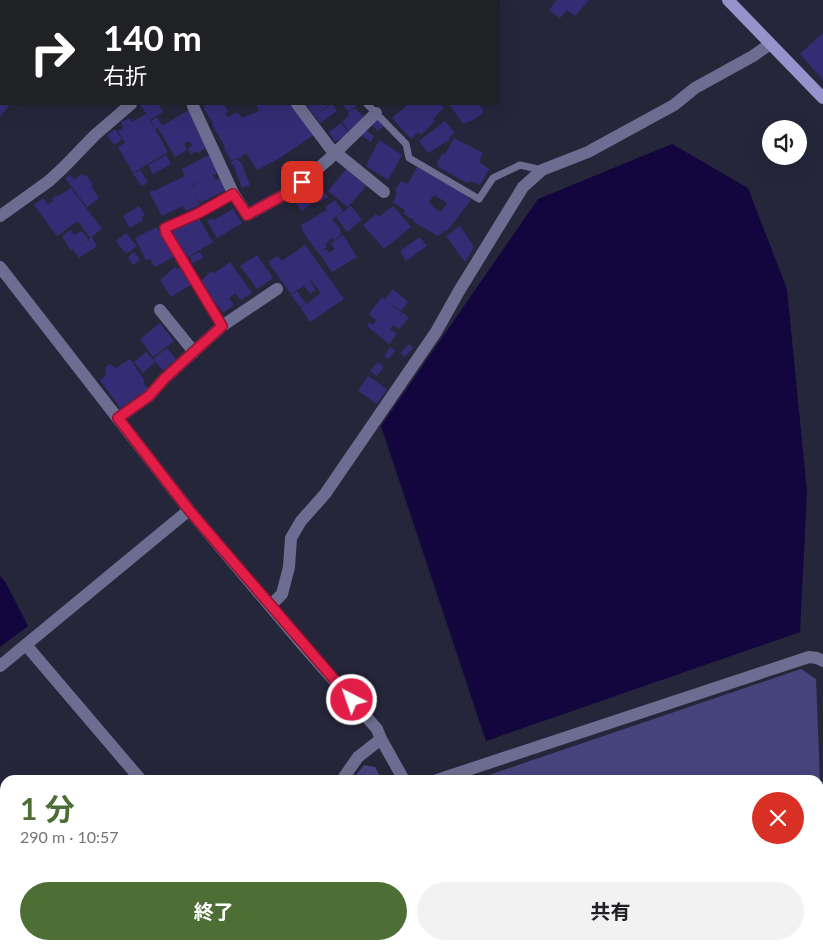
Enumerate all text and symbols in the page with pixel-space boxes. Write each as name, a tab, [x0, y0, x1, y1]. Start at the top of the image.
text: 140 m	[103, 16, 202, 58]
icon: right	[20, 20, 85, 85]
text: 右折	[103, 62, 147, 89]
map controls	[762, 120, 807, 165]
button: sound	[762, 120, 807, 165]
pin	[281, 161, 323, 203]
icon: arrive	[288, 168, 316, 196]
position arrow	[325, 673, 377, 725]
text: 1 分	[20, 790, 75, 826]
button: close	[752, 792, 804, 844]
text: 290 m · 10:57	[20, 827, 119, 846]
button: 終了	[20, 882, 407, 940]
button: 共有	[417, 882, 804, 940]

